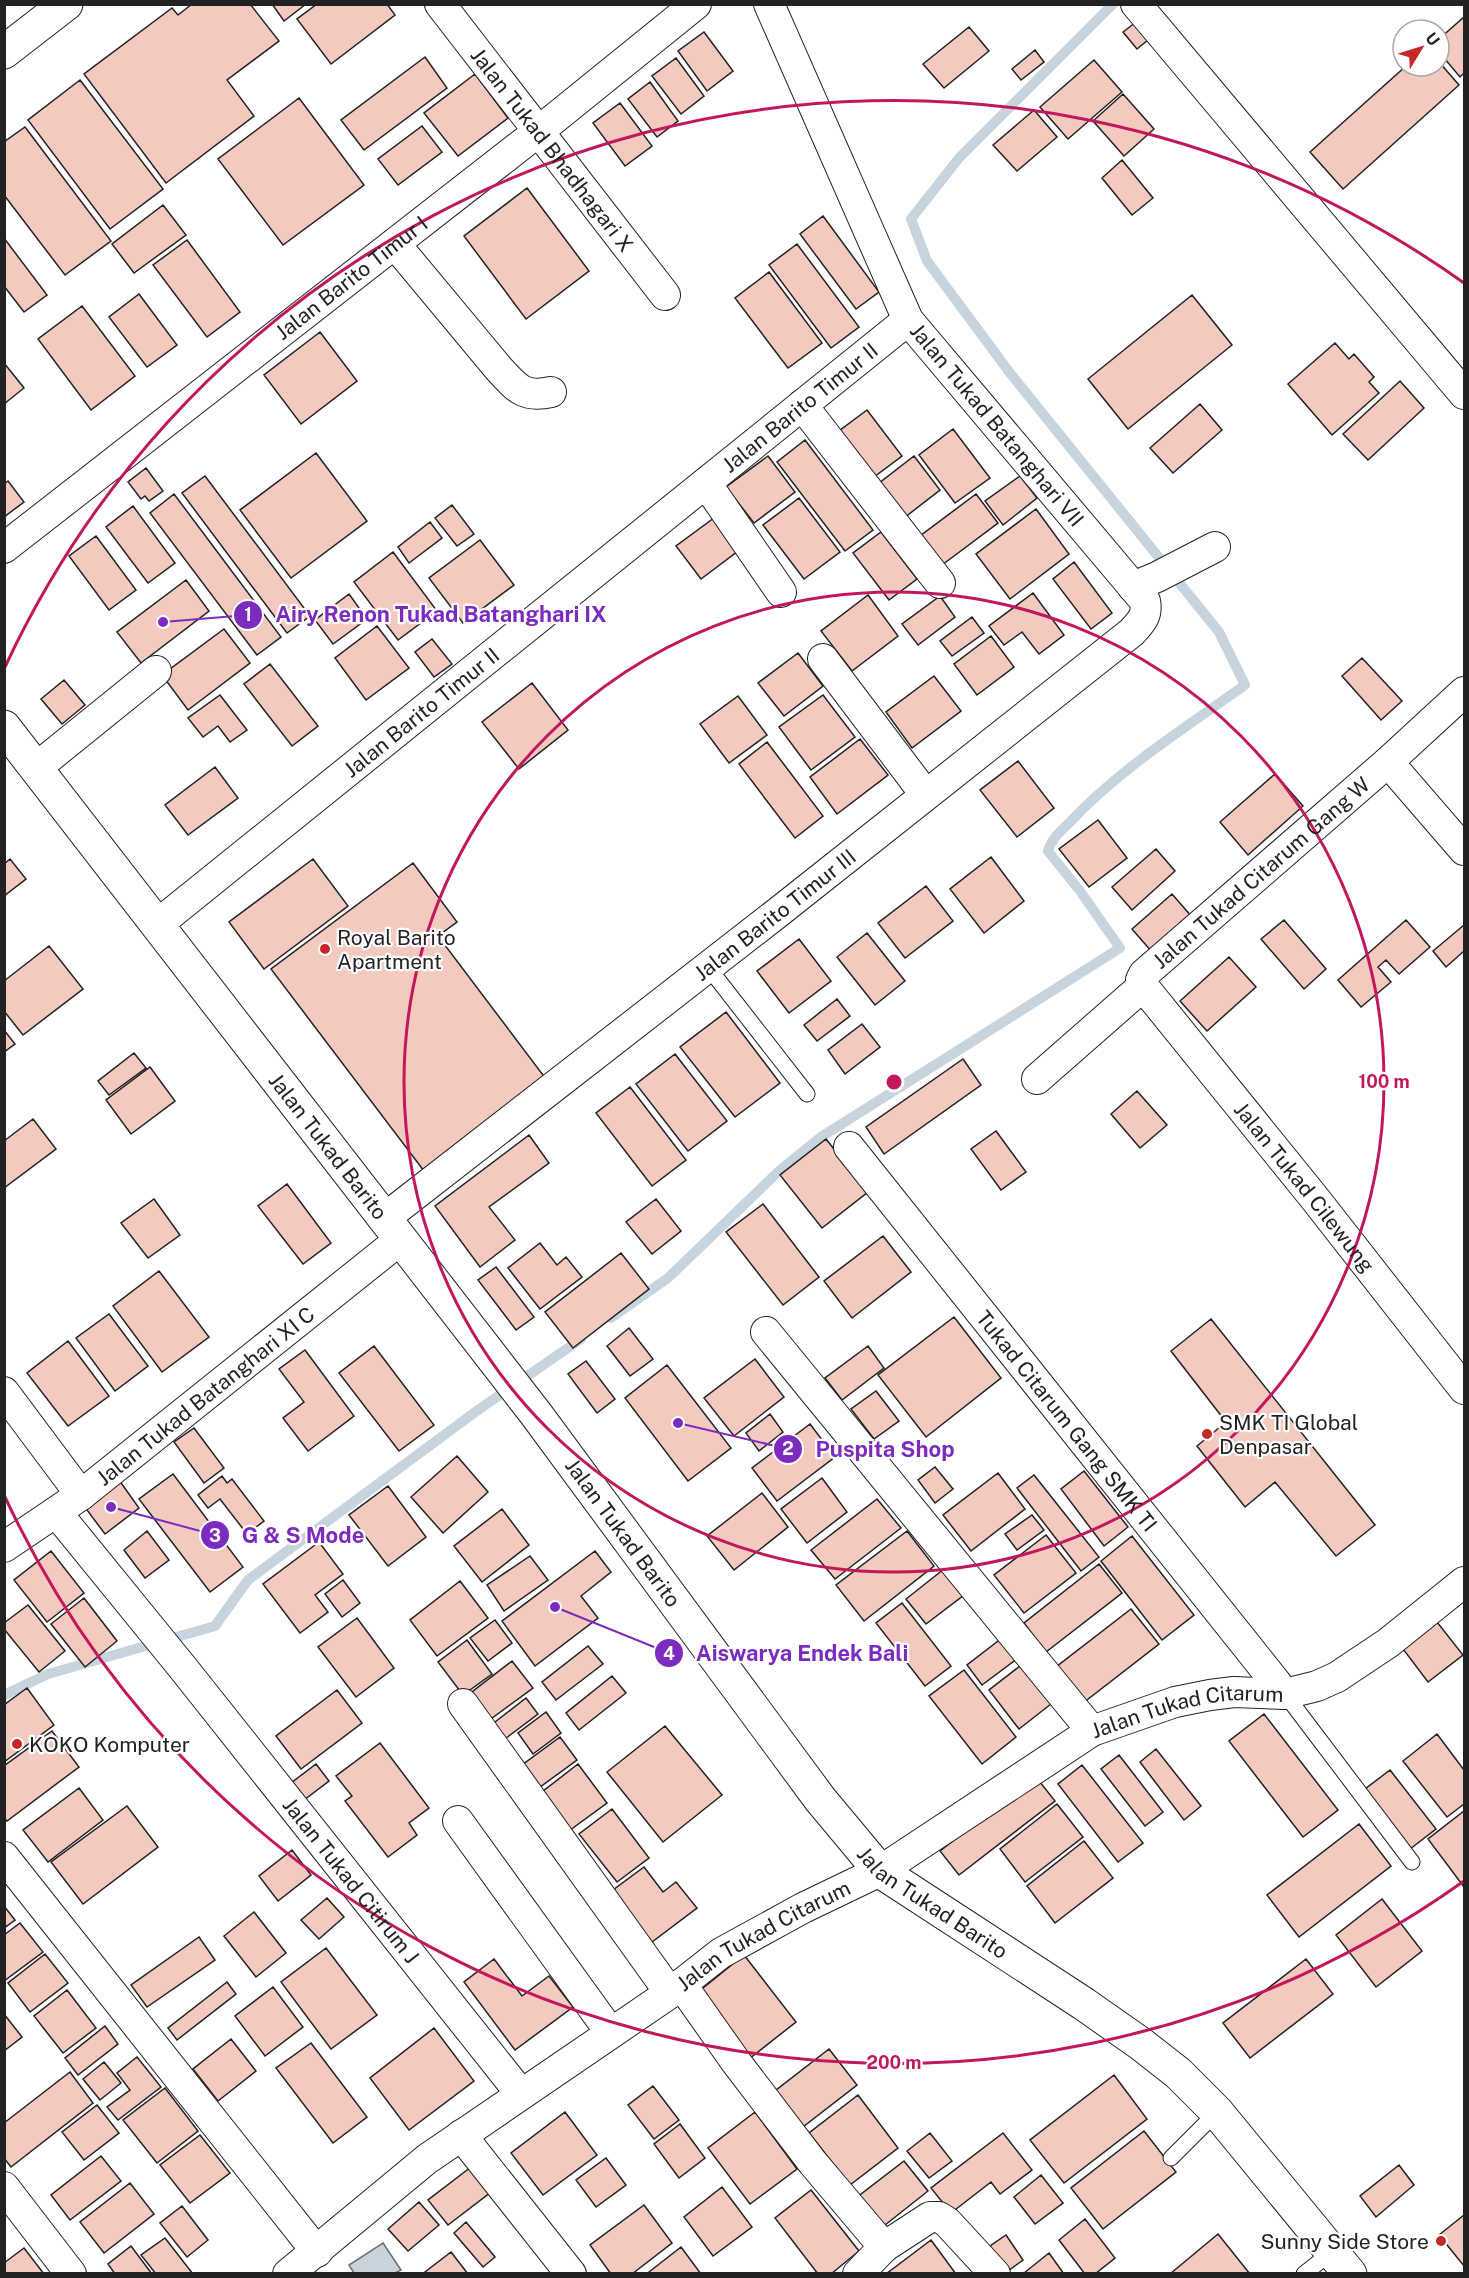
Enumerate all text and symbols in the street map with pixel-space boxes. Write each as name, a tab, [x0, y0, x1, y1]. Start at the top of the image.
north arrow	[1391, 18, 1451, 78]
text: U	[1421, 29, 1443, 49]
street label: Jalan Tukad Bhadhagari X	[466, 43, 639, 256]
street label: Jalan Barito Timur I	[270, 210, 432, 345]
street label: Jalan Tukad Batanghari VII	[905, 318, 1089, 532]
street label: Jalan Barito Timur II	[717, 337, 883, 477]
callout: Airy Renon Tukad Batanghari IX	[233, 595, 619, 635]
text: Airy Renon Tukad Batanghari IX	[275, 601, 607, 627]
text: 1	[244, 604, 252, 625]
street label: Jalan Barito Timur II	[338, 642, 504, 782]
street label: Jalan Tukad Citarum Gang W	[1147, 771, 1375, 973]
street label: Jalan Barito Timur III	[689, 843, 860, 986]
place label: Royal Barito Apartment	[337, 925, 456, 974]
marker: Royal Barito Apartment	[318, 942, 332, 956]
street label: Jalan Tukad Barito	[264, 1068, 393, 1224]
text: 100 m	[1358, 1071, 1410, 1092]
centre of rings	[884, 1072, 904, 1092]
street label: Jalan Tukad Cilewung	[1229, 1097, 1380, 1277]
street label: Jalan Tukad Batanghari XI C	[91, 1301, 319, 1490]
street label: Tukad Citarum Gang SMK TI	[972, 1305, 1163, 1536]
place label: SMK TI Global Denpasar	[1219, 1410, 1358, 1459]
marker: SMK TI Global Denpasar	[1200, 1427, 1214, 1441]
callout: Puspita Shop	[773, 1429, 966, 1469]
text: Puspita Shop	[815, 1436, 955, 1462]
text: 2	[782, 1438, 794, 1459]
street label: Jalan Tukad Barito	[560, 1453, 686, 1612]
callout: G & S Mode	[200, 1515, 376, 1555]
text: G & S Mode	[242, 1522, 364, 1548]
text: 3	[209, 1525, 221, 1546]
callout: Aiswarya Endek Bali	[654, 1633, 921, 1673]
text: Aiswarya Endek Bali	[696, 1640, 908, 1666]
text: 4	[663, 1643, 675, 1664]
street label: Jalan Tukad Citarum	[1088, 1679, 1284, 1743]
place label: KOKO Komputer	[29, 1732, 190, 1757]
marker: KOKO Komputer	[10, 1737, 24, 1751]
street label: Jalan Tukad Citirum J	[278, 1792, 425, 1968]
street label: Jalan Tukad Barito	[852, 1841, 1013, 1963]
street label: Jalan Tukad Citarum	[671, 1875, 854, 1996]
text: 200 m	[867, 2052, 921, 2073]
place label: Sunny Side Store	[1260, 2229, 1429, 2254]
marker: Sunny Side Store	[1434, 2234, 1448, 2248]

